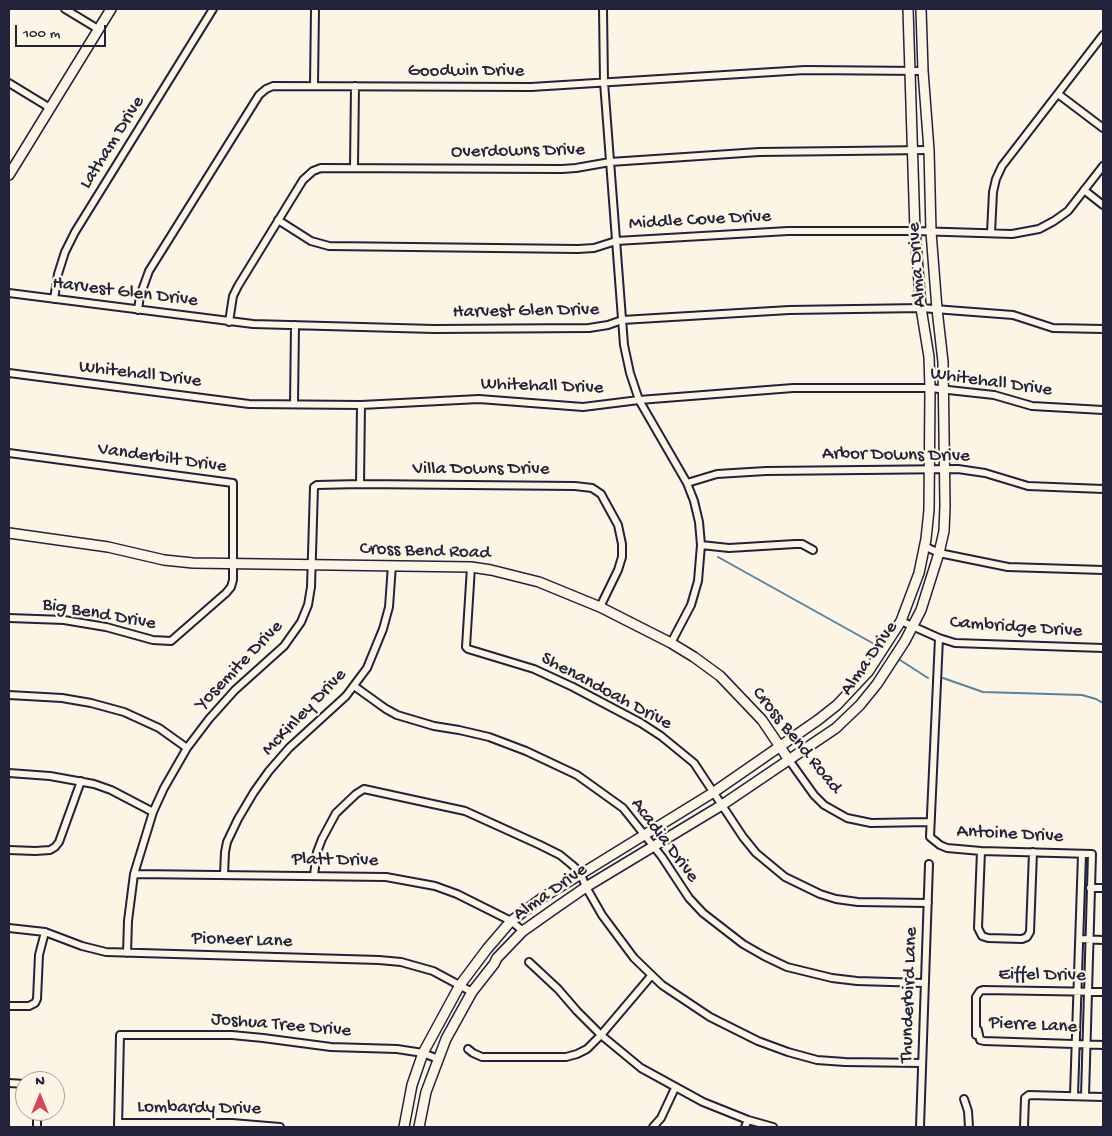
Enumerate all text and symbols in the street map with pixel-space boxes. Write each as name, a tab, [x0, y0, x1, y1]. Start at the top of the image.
scale bar	[18, 15, 109, 47]
text: 100 m	[23, 25, 60, 43]
street label: Goodwin Drive	[408, 61, 524, 83]
street label: Latham Drive	[75, 92, 151, 194]
street label: Overdowns Drive	[451, 139, 585, 165]
street label: Middle Cove Drive	[628, 206, 772, 236]
street label: Alma Drive	[904, 222, 932, 308]
street label: Harvest Glen Drive	[51, 273, 199, 313]
street label: Harvest Glen Drive	[453, 299, 599, 325]
street label: Whitehall Drive	[78, 356, 202, 394]
street label: Whitehall Drive	[928, 363, 1054, 403]
street label: Whitehall Drive	[480, 373, 604, 401]
street label: Vanderbilt Drive	[96, 439, 228, 479]
street label: Arbor Downs Drive	[822, 443, 970, 469]
street label: Villa Downs Drive	[412, 459, 550, 481]
street label: Cross Bend Road	[359, 538, 491, 566]
street label: Big Bend Drive	[41, 594, 157, 636]
street label: Cambridge Drive	[949, 612, 1083, 644]
street label: Yosemite Drive	[191, 616, 289, 716]
street label: Alma Drive	[836, 618, 904, 700]
street label: Shenandoah Drive	[537, 648, 675, 736]
street label: McKinley Drive	[258, 665, 352, 761]
street label: Cross Bend Road	[746, 683, 846, 799]
street label: Acadia Drive	[625, 794, 703, 888]
street label: Antoine Drive	[956, 821, 1064, 849]
street label: Platt Drive	[291, 849, 379, 873]
street label: Alma Drive	[510, 859, 592, 927]
street label: Thunderbird Lane	[896, 927, 924, 1063]
street label: Pioneer Lane	[191, 928, 293, 954]
street label: Eiffel Drive	[998, 964, 1086, 988]
street label: Joshua Tree Drive	[210, 1009, 352, 1043]
street label: Pierre Lane	[988, 1012, 1078, 1040]
north arrow	[15, 1071, 65, 1121]
text: N	[35, 1073, 45, 1090]
street label: Lombardy Drive	[137, 1097, 261, 1121]

